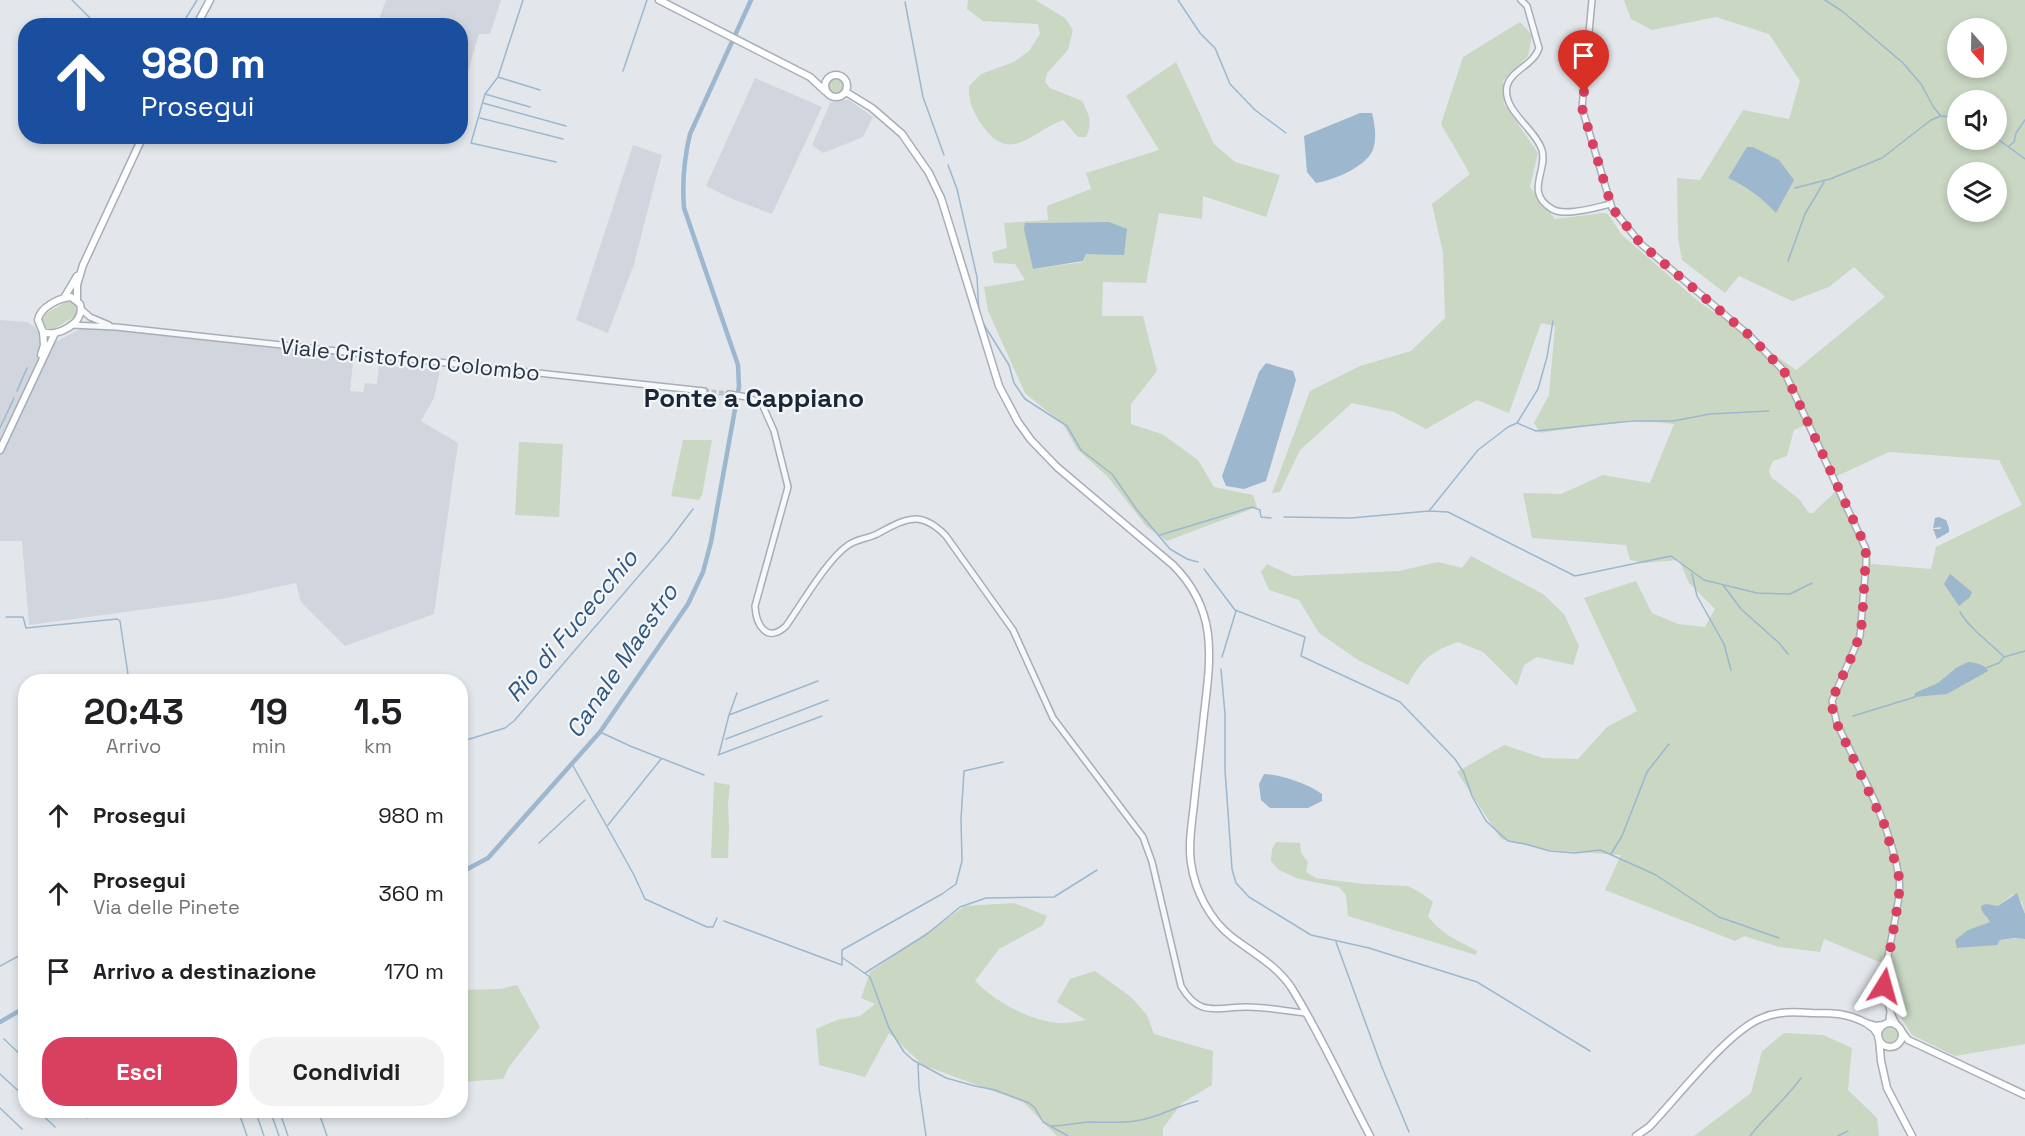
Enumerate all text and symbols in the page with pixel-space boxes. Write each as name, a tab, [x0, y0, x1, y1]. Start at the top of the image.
north arrow	[1947, 18, 2007, 78]
map controls	[1947, 18, 2007, 222]
pin	[1558, 30, 1609, 92]
text: 980 m	[141, 37, 266, 90]
icon: arrive	[1567, 39, 1600, 72]
icon: ahead	[42, 42, 120, 120]
text: Prosegui	[141, 89, 254, 124]
button: sound	[1947, 90, 2007, 150]
button: layers	[1947, 162, 2007, 222]
street label: Viale Cristoforo Colombo	[279, 331, 541, 387]
district label: Ponte a Cappiano	[644, 381, 864, 415]
water label: Rio di Fucecchio	[499, 542, 645, 708]
water label: Canale Maestro	[559, 577, 685, 744]
text: 20:43	[84, 689, 184, 735]
text: 19	[250, 689, 288, 735]
text: 1.5	[354, 689, 402, 735]
text: Arrivo	[106, 733, 161, 759]
text: min	[252, 733, 286, 759]
text: km	[364, 733, 392, 759]
icon: ahead	[42, 799, 75, 832]
text: Prosegui	[93, 801, 186, 829]
text: 980 m	[378, 801, 444, 829]
text: Prosegui	[93, 866, 186, 894]
icon: ahead	[42, 877, 75, 910]
text: 360 m	[379, 879, 444, 907]
text: Via delle Pinete	[93, 894, 240, 920]
position arrow	[1852, 954, 1916, 1018]
icon: arrive	[42, 955, 75, 988]
text: Arrivo a destinazione	[93, 957, 316, 985]
text: 170 m	[384, 957, 444, 985]
button: Esci	[42, 1037, 237, 1106]
button: Condividi	[249, 1037, 444, 1106]

